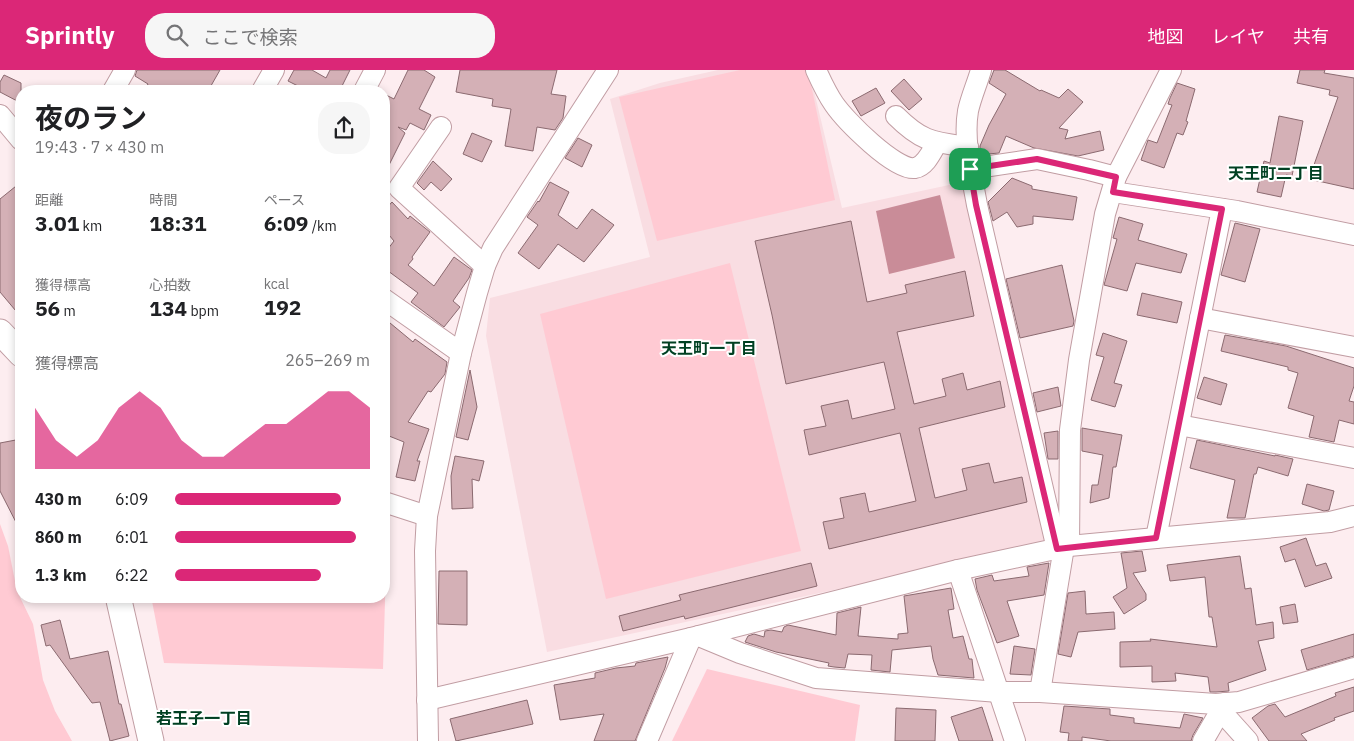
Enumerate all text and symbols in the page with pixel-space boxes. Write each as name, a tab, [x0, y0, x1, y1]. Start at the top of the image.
search box	[145, 13, 495, 58]
text: Sprintly	[25, 19, 115, 51]
icon: search	[163, 21, 191, 49]
text: ここで検索	[203, 25, 298, 49]
text: 地図	[1148, 25, 1184, 48]
text: レイヤ	[1212, 25, 1265, 48]
text: 共有	[1293, 25, 1329, 48]
text: 夜のラン	[35, 99, 147, 136]
button: share	[318, 102, 370, 154]
text: 19:43 · 7 × 430 m	[35, 137, 164, 157]
pin	[949, 148, 991, 190]
icon: arrive	[956, 155, 984, 183]
district label: 天王町二丁目	[1228, 163, 1324, 183]
text: 距離	[35, 191, 63, 209]
text: 時間	[149, 191, 177, 209]
text: ペース	[264, 191, 305, 209]
text: 3.01	[35, 209, 79, 237]
text: 18:31	[149, 209, 207, 237]
text: 6:09	[264, 209, 308, 237]
text: km	[79, 217, 102, 235]
text: /km	[308, 217, 337, 235]
text: kcal	[264, 275, 289, 293]
text: 獲得標高	[35, 276, 91, 294]
text: 心拍数	[149, 276, 191, 294]
text: 192	[264, 293, 301, 321]
text: 56	[35, 294, 60, 322]
text: 134	[149, 294, 187, 322]
text: m	[60, 302, 76, 320]
text: bpm	[187, 302, 219, 320]
district label: 天王町一丁目	[661, 338, 757, 358]
text: 265–269 m	[285, 350, 370, 370]
text: 獲得標高	[35, 353, 99, 373]
text: 430 m	[35, 489, 82, 509]
text: 6:09	[115, 489, 148, 509]
text: 860 m	[35, 527, 82, 547]
text: 6:01	[115, 527, 148, 547]
text: 1.3 km	[35, 565, 86, 585]
text: 6:22	[115, 565, 148, 585]
district label: 若王子一丁目	[156, 708, 252, 728]

